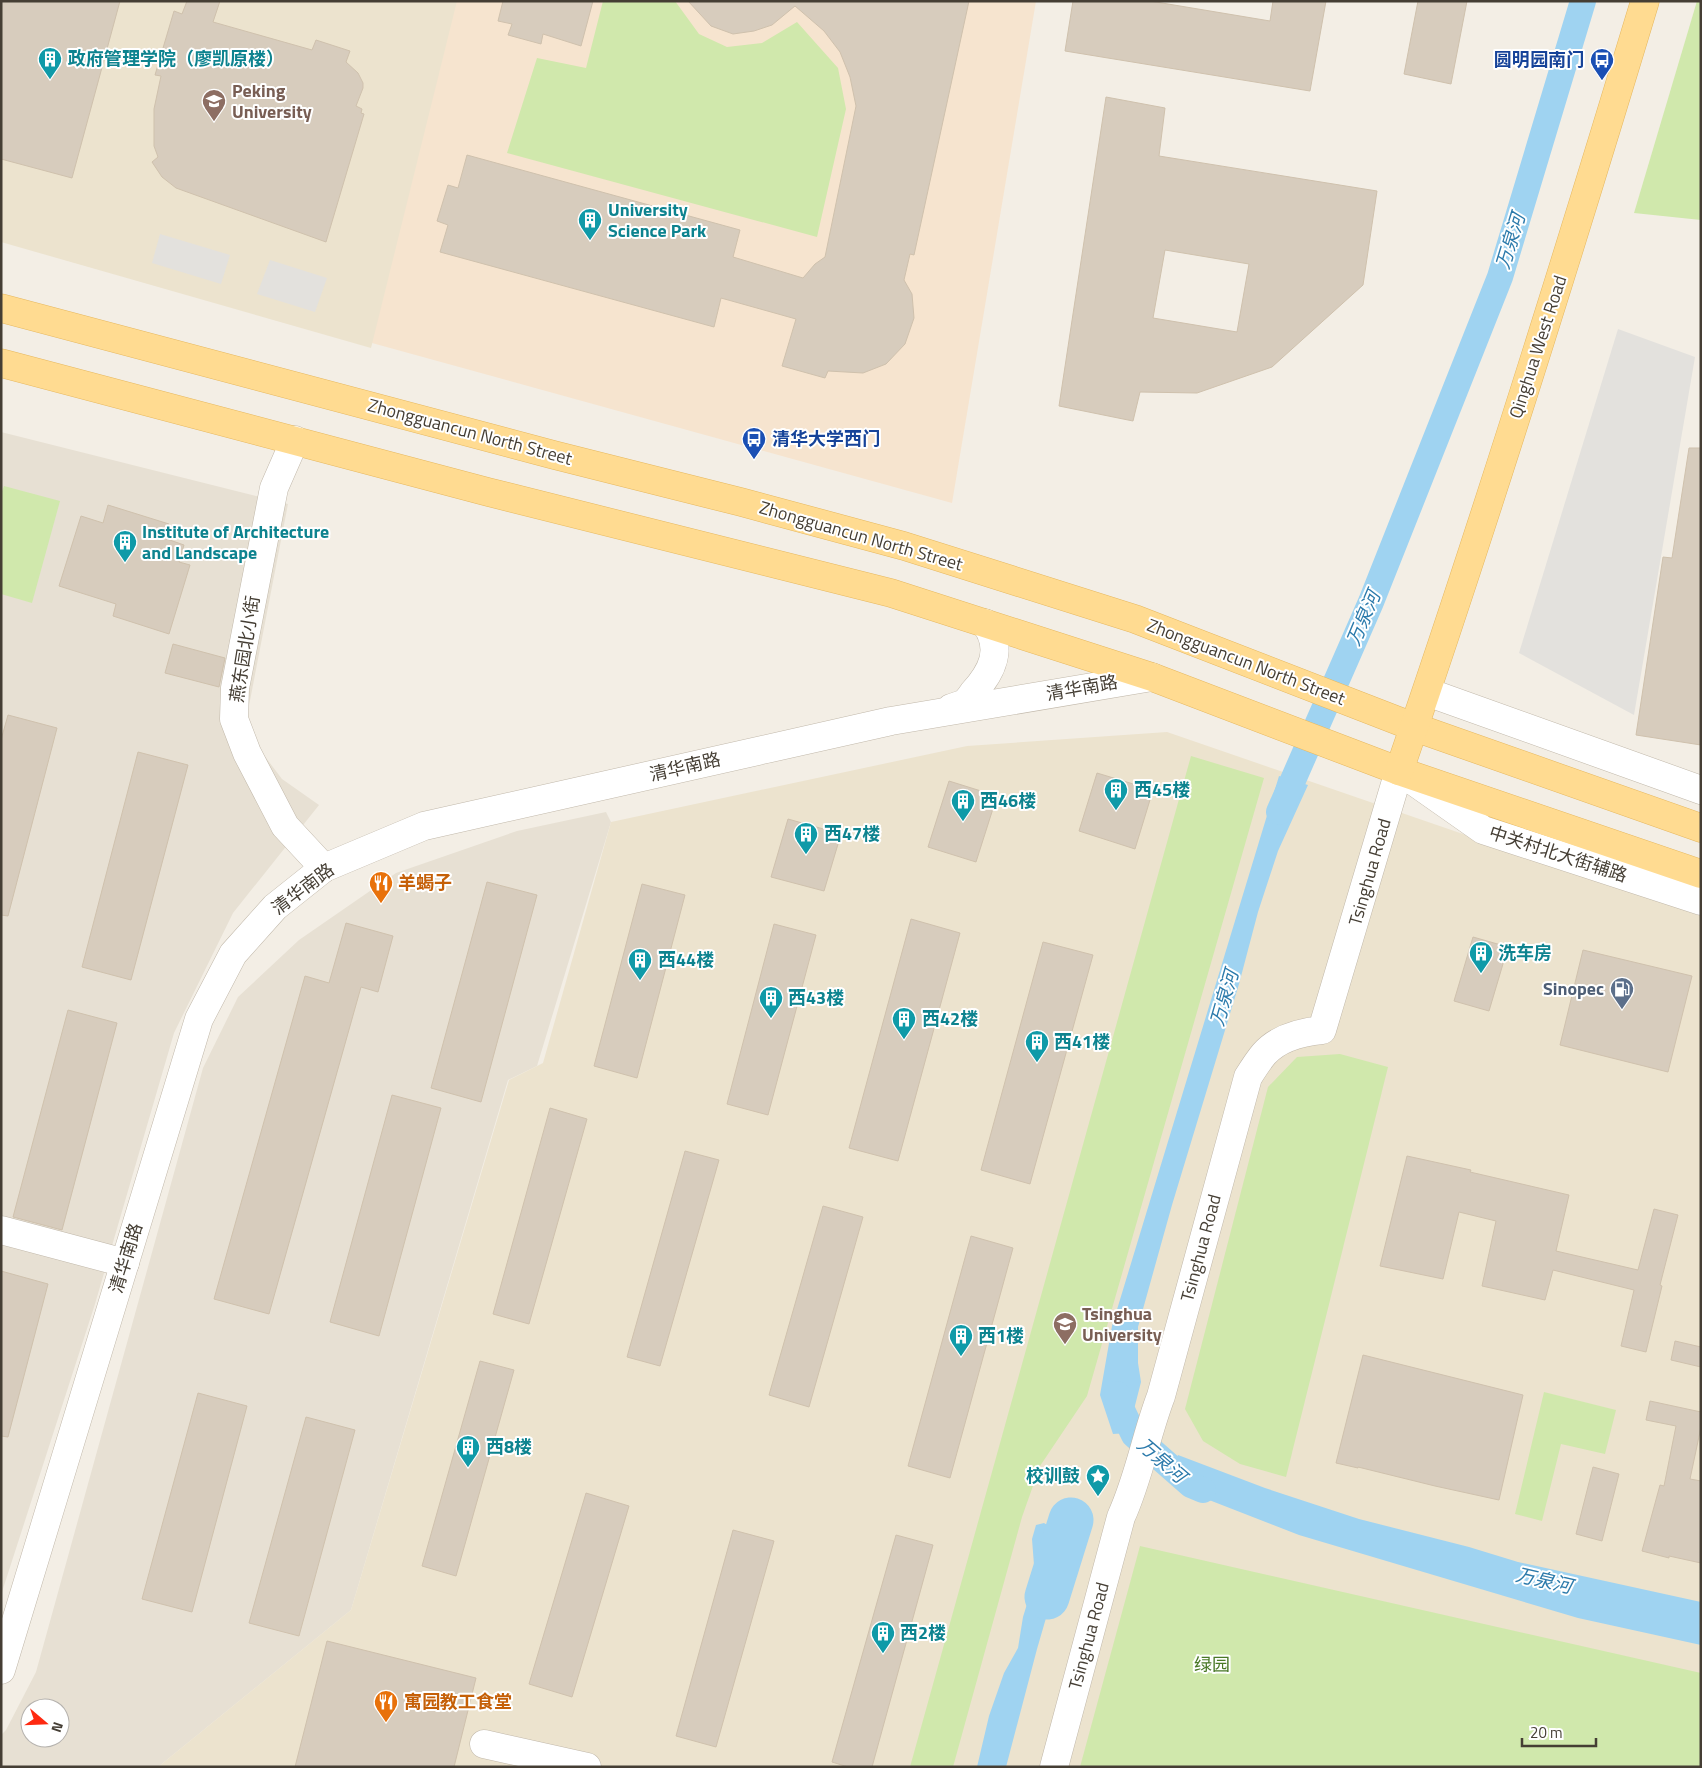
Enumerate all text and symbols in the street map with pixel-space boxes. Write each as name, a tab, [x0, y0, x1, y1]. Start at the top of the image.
place label: 政府管理学院（廖凯原楼）	[68, 45, 284, 72]
building icon: 政府管理学院（廖凯原楼）	[37, 46, 63, 80]
place label: 圆明园南门	[1494, 46, 1584, 73]
bus stop icon: 圆明园南门	[1589, 47, 1615, 81]
place label: Peking University	[232, 77, 312, 125]
school or university icon: Peking University	[201, 88, 227, 122]
place label: University Science Park	[608, 196, 707, 244]
water label: 万泉河	[1487, 206, 1533, 272]
building icon: University Science Park	[577, 207, 603, 241]
street label: Qinghua West Road	[1502, 272, 1573, 422]
street label: Zhongguancun North Street	[365, 391, 576, 472]
place label: 清华大学西门	[772, 425, 880, 452]
bus stop icon: 清华大学西门	[741, 426, 767, 460]
street label: Zhongguancun North Street	[756, 494, 967, 578]
place label: Institute of Architecture and Landscape	[142, 518, 329, 566]
building icon: Institute of Architecture and Landscape	[112, 529, 138, 563]
water label: 万泉河	[1338, 582, 1389, 650]
street label: 燕东园北小街	[223, 593, 266, 704]
street label: Zhongguancun North Street	[1143, 611, 1350, 712]
street label: 清华南路	[1044, 668, 1120, 707]
street label: 清华南路	[647, 745, 723, 788]
place label: 西45楼	[1134, 776, 1190, 803]
building icon: 西45楼	[1103, 777, 1129, 811]
place label: 西46楼	[980, 787, 1036, 814]
building icon: 西46楼	[950, 788, 976, 822]
street label: Tsinghua Road	[1341, 815, 1398, 929]
street label: 中关村北大街辅路	[1486, 818, 1631, 889]
place label: 西47楼	[824, 820, 880, 847]
building icon: 西47楼	[793, 821, 819, 855]
street label: 清华南路	[266, 856, 340, 921]
place label: 羊蝎子	[398, 869, 452, 896]
restaurant icon: 羊蝎子	[368, 870, 394, 904]
place label: 洗车房	[1498, 939, 1552, 966]
building icon: 洗车房	[1468, 940, 1494, 974]
place label: 西44楼	[658, 946, 714, 973]
building icon: 西44楼	[627, 947, 653, 981]
water label: 万泉河	[1202, 963, 1246, 1029]
place label: Sinopec	[1543, 975, 1604, 1002]
fuel station icon: Sinopec	[1609, 976, 1635, 1010]
place label: 西43楼	[788, 984, 844, 1011]
building icon: 西43楼	[758, 985, 784, 1019]
place label: 西42楼	[922, 1005, 978, 1032]
building icon: 西42楼	[891, 1006, 917, 1040]
place label: 西41楼	[1054, 1028, 1110, 1055]
building icon: 西41楼	[1024, 1029, 1050, 1063]
street label: Tsinghua Road	[1173, 1191, 1228, 1305]
street label: 清华南路	[102, 1219, 149, 1296]
place label: Tsinghua University	[1082, 1300, 1162, 1348]
school or university icon: Tsinghua University	[1052, 1311, 1078, 1345]
place label: 西1楼	[978, 1322, 1024, 1349]
building icon: 西1楼	[948, 1323, 974, 1357]
water label: 万泉河	[1131, 1430, 1196, 1492]
place label: 西8楼	[486, 1433, 532, 1460]
building icon: 西8楼	[455, 1434, 481, 1468]
place label: 校训鼓	[1026, 1462, 1080, 1489]
place icon: 校训鼓	[1085, 1463, 1111, 1497]
water label: 万泉河	[1513, 1559, 1579, 1601]
street label: Tsinghua Road	[1061, 1579, 1116, 1693]
place label: 西2楼	[900, 1619, 946, 1646]
building icon: 西2楼	[870, 1620, 896, 1654]
park label: 绿园	[1194, 1651, 1230, 1678]
place label: 寓园教工食堂	[404, 1688, 512, 1715]
restaurant icon: 寓园教工食堂	[373, 1689, 399, 1723]
north arrow	[20, 1698, 70, 1748]
scale bar	[1522, 1716, 1596, 1748]
text: N	[46, 1719, 69, 1735]
text: 20 m	[1530, 1721, 1563, 1744]

